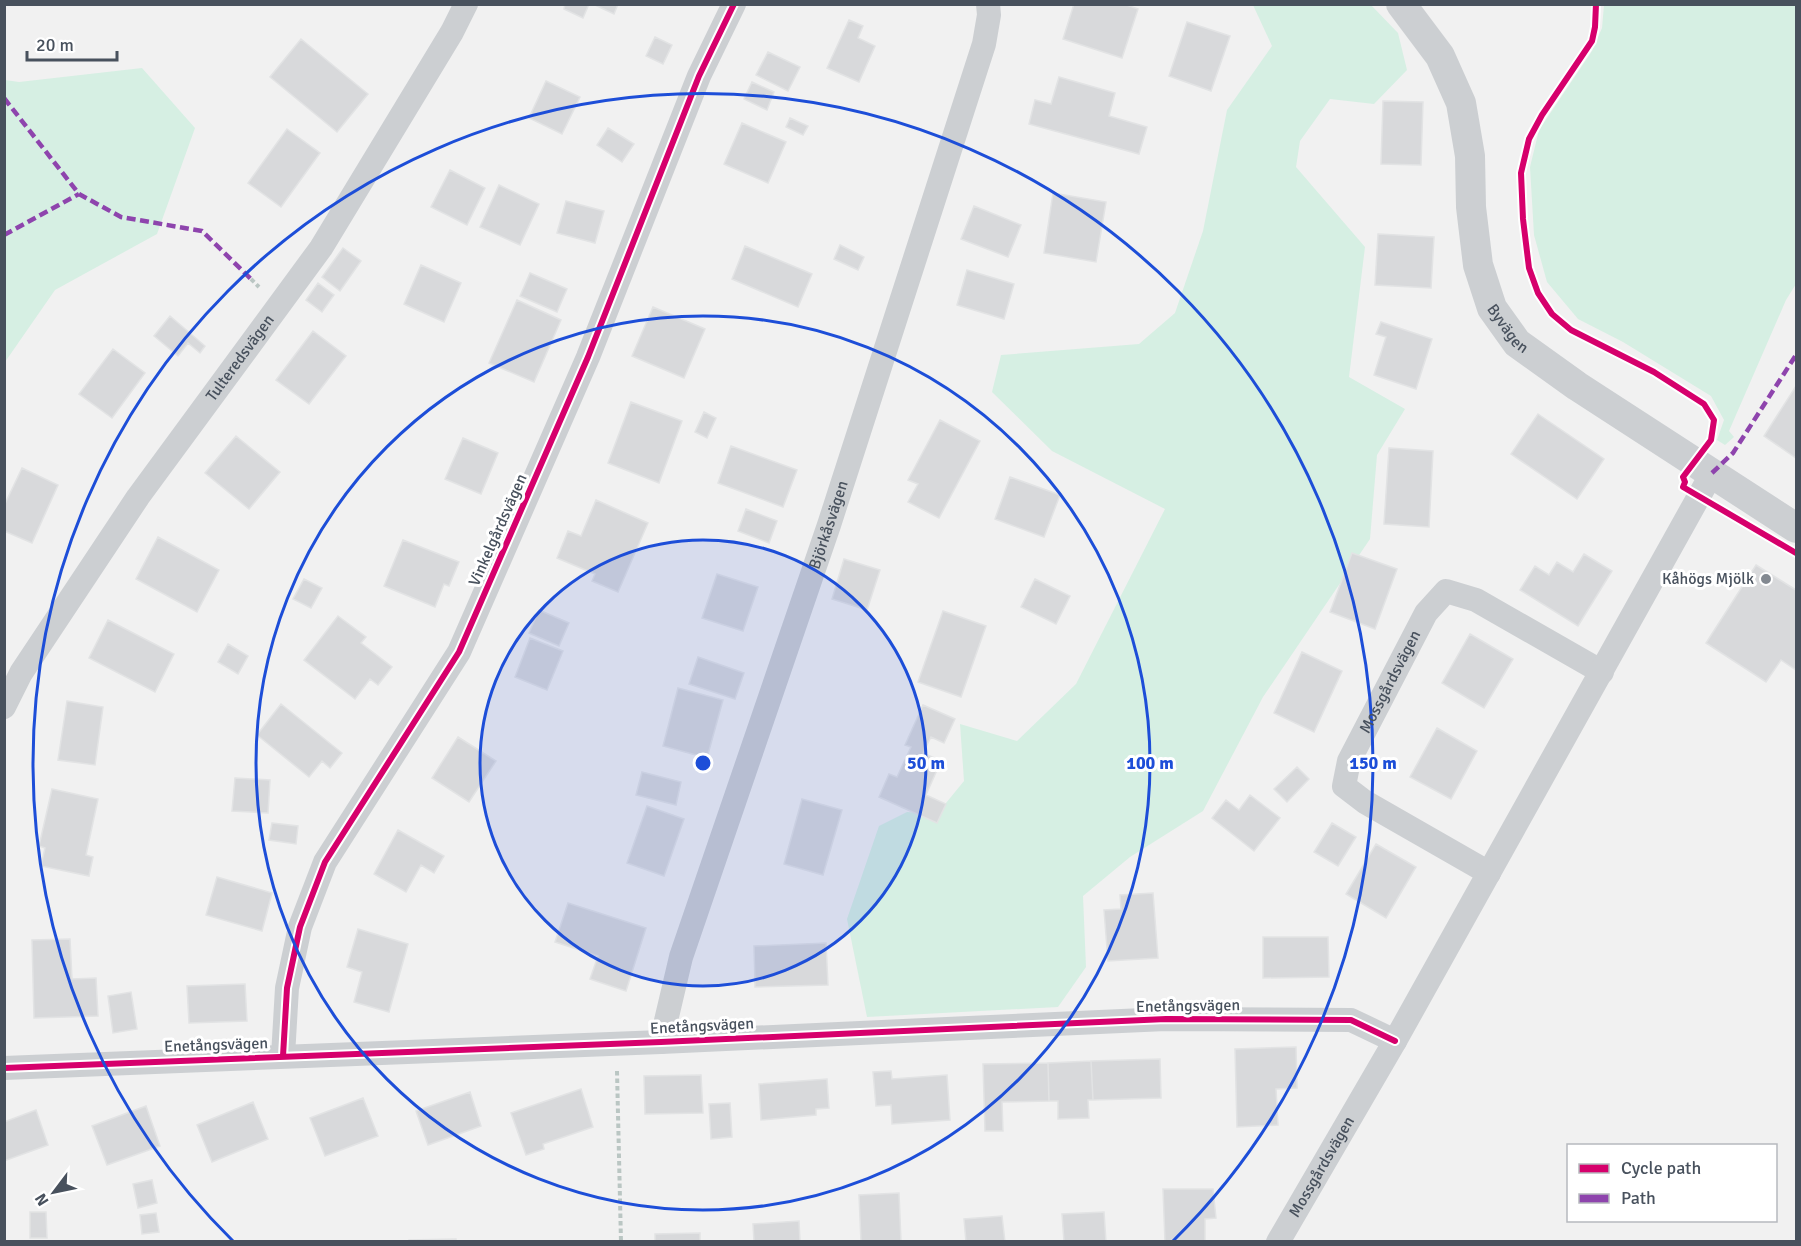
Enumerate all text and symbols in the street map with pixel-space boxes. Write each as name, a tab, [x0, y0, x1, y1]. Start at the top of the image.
scale bar	[27, 24, 117, 62]
text: 20 m	[36, 34, 74, 56]
street label: Byvägen	[1482, 300, 1532, 358]
street label: Tulteredsvägen	[202, 311, 279, 405]
street label: Vinkelgårdsvägen	[464, 471, 532, 589]
street label: Björkåsvägen	[805, 478, 853, 572]
place label: Kåhögs Mjölk	[1662, 569, 1754, 589]
marker: Kåhögs Mjölk	[1759, 572, 1773, 586]
street label: Mossgårdsvägen	[1355, 627, 1425, 737]
text: 50 m	[907, 752, 945, 774]
text: 100 m	[1126, 752, 1174, 774]
text: 150 m	[1349, 752, 1397, 774]
centre of rings	[693, 753, 713, 773]
street label: Enetångsvägen	[1136, 995, 1240, 1017]
street label: Enetångsvägen	[649, 1013, 755, 1039]
street label: Enetångsvägen	[164, 1033, 268, 1057]
street label: Mossgårdsvägen	[1285, 1113, 1359, 1221]
legend	[1567, 1144, 1777, 1222]
text: Cycle path	[1621, 1157, 1701, 1179]
north arrow	[24, 1162, 84, 1222]
text: Path	[1621, 1187, 1656, 1209]
text: N	[31, 1189, 54, 1209]

